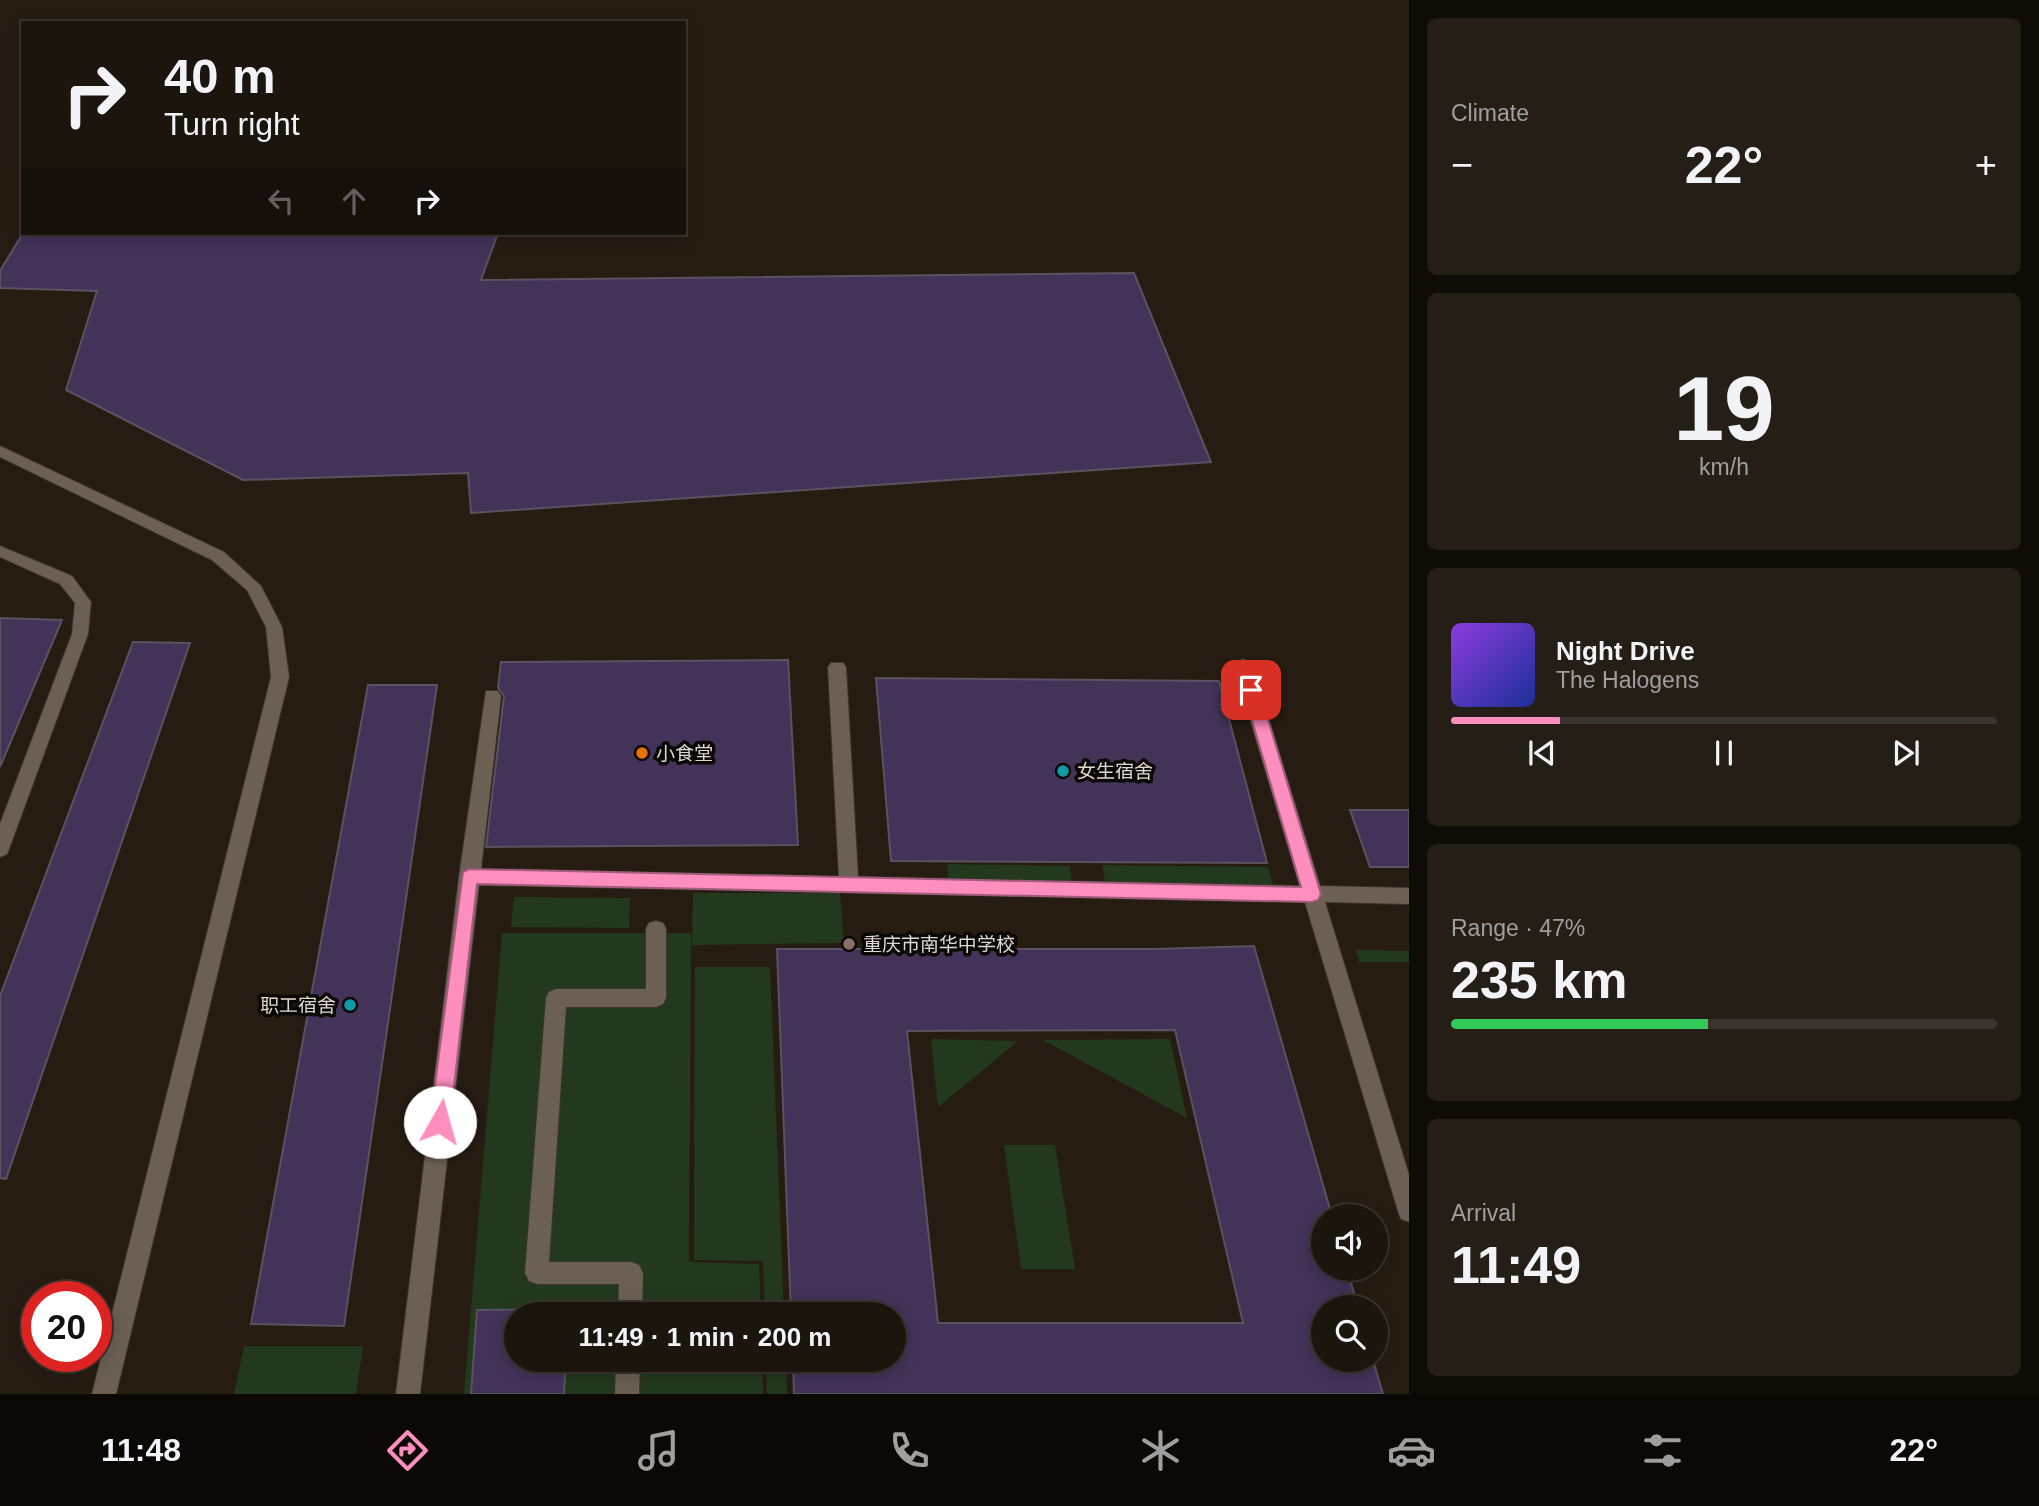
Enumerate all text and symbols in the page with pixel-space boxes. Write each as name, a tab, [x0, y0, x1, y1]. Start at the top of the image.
icon: right	[49, 49, 140, 140]
text: 40 m	[164, 49, 276, 103]
text: Climate	[1451, 100, 1529, 126]
text: Turn right	[164, 106, 300, 142]
text: 22°	[1685, 136, 1763, 194]
text: −	[1451, 144, 1473, 186]
text: +	[1975, 144, 1997, 186]
icon: left	[262, 182, 300, 220]
icon: ahead	[335, 182, 373, 220]
icon: right	[408, 182, 446, 220]
text: 19	[1673, 358, 1775, 459]
text: km/h	[1699, 454, 1749, 480]
text: Night Drive	[1556, 636, 1695, 666]
pin	[1221, 660, 1281, 720]
text: The Halogens	[1556, 667, 1699, 693]
icon: arrive	[1232, 671, 1270, 709]
icon: previous	[1523, 734, 1561, 772]
icon: pause	[1705, 734, 1743, 772]
icon: next	[1887, 734, 1925, 772]
place label: 小食堂	[656, 743, 713, 764]
marker: 小食堂	[634, 745, 650, 761]
place label: 女生宿舍	[1077, 761, 1153, 782]
marker: 女生宿舍	[1055, 763, 1071, 779]
text: Range · 47%	[1451, 915, 1585, 941]
place label: 重庆市南华中学校	[863, 934, 1015, 955]
marker: 重庆市南华中学校	[841, 936, 857, 952]
text: 235 km	[1451, 951, 1627, 1009]
place label: 职工宿舍	[260, 995, 336, 1016]
marker: 职工宿舍	[342, 997, 358, 1013]
position arrow	[403, 1085, 477, 1159]
text: Arrival	[1451, 1200, 1516, 1226]
map controls	[1311, 1204, 1388, 1372]
button: sound	[1311, 1204, 1388, 1281]
text: 11:49	[1451, 1236, 1581, 1294]
speed limit sign: 20	[21, 1281, 112, 1372]
button: search	[1311, 1295, 1388, 1372]
text: 11:49 · 1 min · 200 m	[579, 1322, 831, 1352]
icon: directions	[383, 1426, 432, 1475]
icon: music	[634, 1426, 683, 1475]
icon: phone	[885, 1426, 934, 1475]
icon: climate	[1136, 1426, 1185, 1475]
icon: car	[1387, 1426, 1436, 1475]
icon: filters	[1638, 1426, 1687, 1475]
text: 11:48	[101, 1432, 181, 1468]
text: 22°	[1890, 1432, 1938, 1468]

